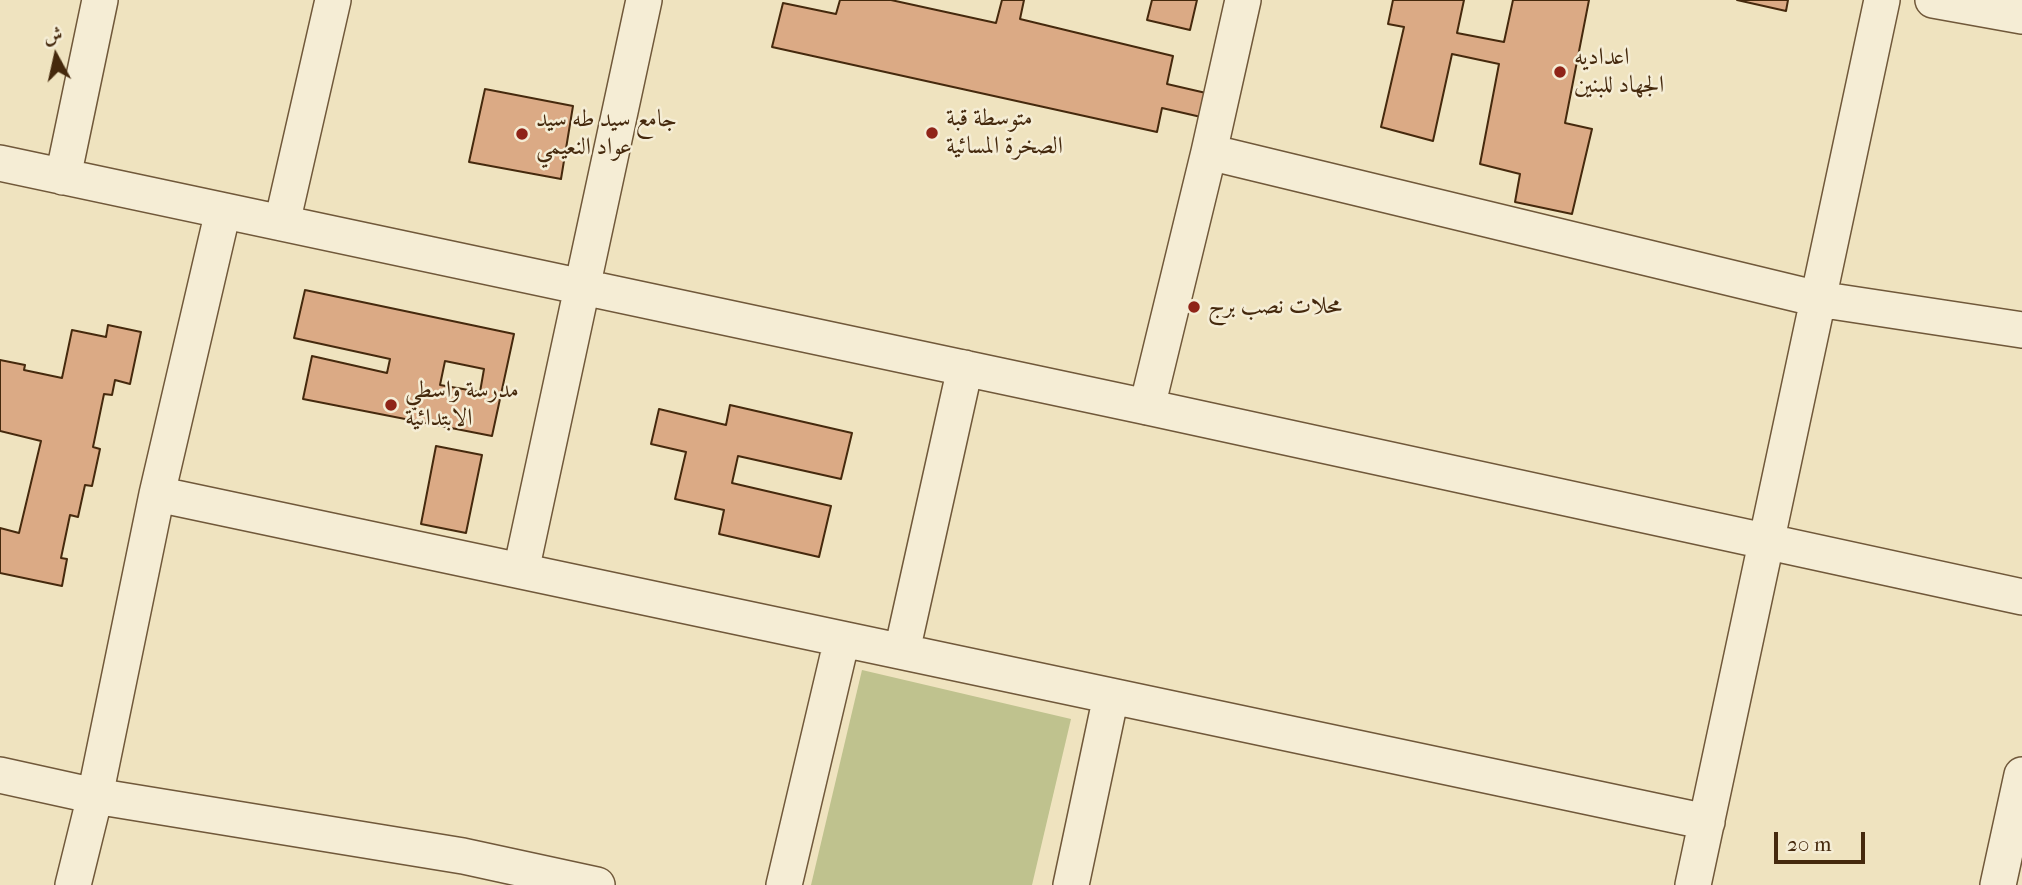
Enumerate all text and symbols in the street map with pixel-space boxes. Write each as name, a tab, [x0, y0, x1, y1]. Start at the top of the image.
north arrow	[21, 21, 91, 91]
text: ش	[42, 23, 64, 47]
place label: اعداديه الجهاد للبنين	[1574, 44, 1664, 100]
marker: اعداديه الجهاد للبنين	[1552, 64, 1568, 80]
place label: متوسطة قبة الصخرة المسائية	[946, 105, 1063, 161]
place label: جامع سيد طه سيد عواد النعيمي	[536, 106, 677, 162]
marker: متوسطة قبة الصخرة المسائية	[924, 125, 940, 141]
marker: جامع سيد طه سيد عواد النعيمي	[514, 126, 530, 142]
place label: محلات نصب برج	[1208, 293, 1342, 321]
marker: محلات نصب برج	[1186, 299, 1202, 315]
place label: مدرسة واسطي الابتدائية	[405, 377, 519, 433]
marker: مدرسة واسطي الابتدائية	[383, 397, 399, 413]
scale bar	[1777, 818, 1868, 862]
text: 20 m	[1787, 832, 1831, 856]

